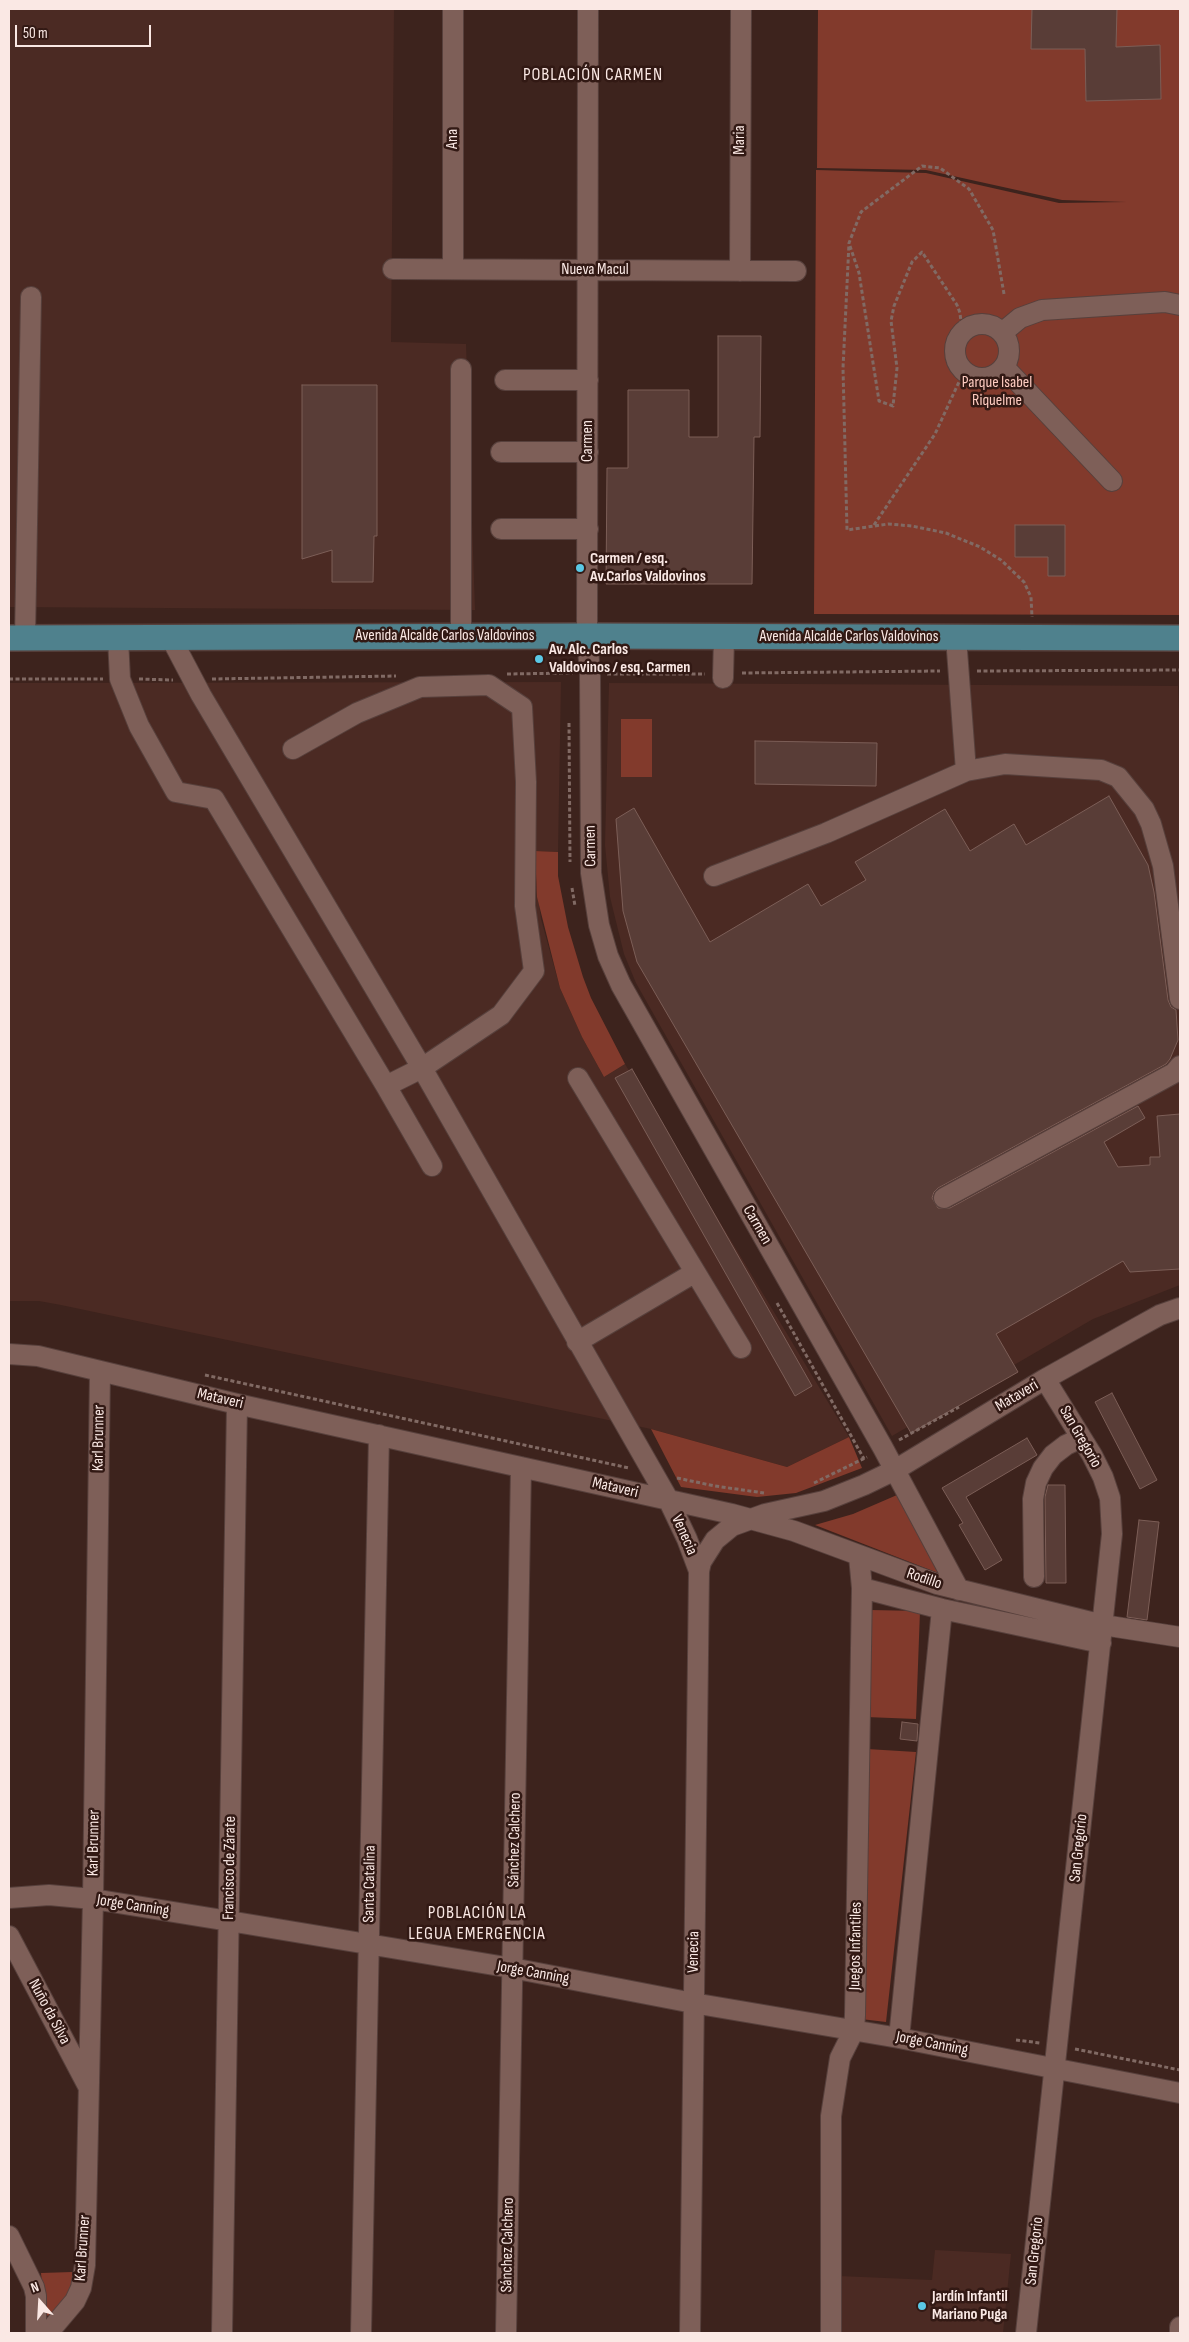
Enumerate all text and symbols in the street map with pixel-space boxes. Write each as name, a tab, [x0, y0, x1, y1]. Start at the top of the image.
scale bar	[18, 15, 154, 47]
text: 50 m	[23, 24, 48, 43]
district label: POBLACIÓN CARMEN	[521, 64, 665, 86]
street label: Maria	[730, 125, 750, 155]
street label: Ana	[443, 129, 463, 149]
street label: Nueva Macul	[561, 260, 629, 280]
park label: Parque Isabel Riquelme	[962, 373, 1032, 411]
street label: Carmen	[578, 420, 598, 462]
place label: Carmen / esq. Av.Carlos Valdovinos	[590, 549, 706, 587]
marker: Carmen / esq. Av.Carlos Valdovinos	[574, 562, 586, 574]
street label: Avenida Alcalde Carlos Valdovinos	[356, 626, 534, 646]
street label: Avenida Alcalde Carlos Valdovinos	[760, 627, 938, 647]
place label: Av. Alc. Carlos Valdovinos / esq. Carmen	[549, 640, 690, 678]
marker: Av. Alc. Carlos Valdovinos / esq. Carmen	[533, 653, 545, 665]
street label: Carmen	[581, 825, 601, 867]
street label: Carmen	[738, 1202, 776, 1248]
street label: Mataveri	[992, 1376, 1042, 1416]
street label: Mataveri	[195, 1384, 245, 1414]
street label: San Gregorio	[1055, 1403, 1105, 1471]
street label: Karl Brunner	[89, 1405, 109, 1471]
street label: Mataveri	[590, 1473, 640, 1503]
street label: Venecia	[667, 1512, 701, 1558]
street label: Rodillo	[904, 1564, 944, 1594]
street label: Sánchez Calchero	[505, 1792, 525, 1888]
street label: Karl Brunner	[84, 1810, 104, 1876]
street label: San Gregorio	[1066, 1813, 1092, 1883]
street label: Francisco de Zárate	[219, 1816, 241, 1920]
street label: Santa Catalina	[360, 1845, 380, 1923]
street label: Jorge Canning	[95, 1891, 171, 1921]
district label: POBLACIÓN LA LEGUA EMERGENCIA	[406, 1902, 548, 1945]
street label: Juegos Infantiles	[846, 1902, 866, 1990]
street label: Venecia	[684, 1931, 704, 1973]
street label: Jorge Canning	[495, 1957, 571, 1989]
street label: Nuño da Silva	[24, 1976, 74, 2048]
street label: Jorge Canning	[894, 2028, 970, 2060]
street label: Sánchez Calchero	[498, 2197, 518, 2293]
street label: Karl Brunner	[71, 2214, 95, 2282]
street label: San Gregorio	[1022, 2216, 1048, 2286]
north arrow	[15, 2277, 65, 2327]
text: N	[29, 2278, 41, 2297]
place label: Jardín Infantil Mariano Puga	[932, 2287, 1008, 2325]
marker: Jardín Infantil Mariano Puga	[916, 2300, 928, 2312]

